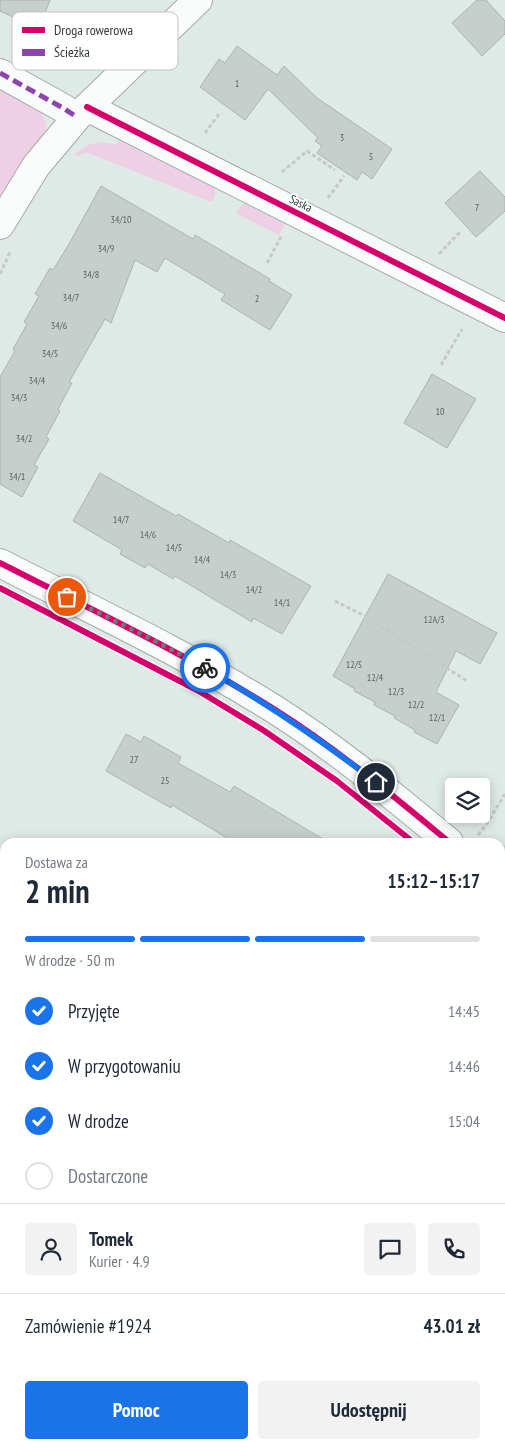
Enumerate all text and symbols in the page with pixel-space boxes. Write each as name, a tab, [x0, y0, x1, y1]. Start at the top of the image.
legend	[12, 12, 178, 70]
text: Droga rowerowa	[54, 21, 133, 39]
text: Ścieżka	[54, 43, 90, 61]
house number: 1	[235, 77, 239, 90]
house number: 3	[340, 131, 344, 144]
house number: 5	[369, 150, 373, 163]
street label: Saska	[287, 191, 315, 215]
house number: 7	[475, 201, 479, 214]
house number: 34/10	[111, 213, 132, 226]
house number: 34/9	[98, 242, 114, 255]
house number: 34/8	[83, 268, 99, 281]
house number: 34/7	[63, 291, 79, 304]
house number: 2	[255, 292, 259, 305]
house number: 34/6	[51, 319, 68, 332]
house number: 34/5	[42, 347, 58, 360]
house number: 34/4	[29, 374, 46, 387]
house number: 34/3	[11, 391, 27, 404]
house number: 10	[436, 405, 445, 418]
house number: 34/2	[16, 432, 32, 445]
house number: 34/1	[9, 470, 25, 483]
house number: 14/7	[113, 513, 129, 526]
house number: 14/6	[140, 528, 157, 541]
house number: 14/5	[166, 541, 182, 554]
house number: 14/4	[194, 553, 211, 566]
house number: 14/3	[220, 568, 236, 581]
pin	[46, 576, 88, 618]
icon: bag	[53, 583, 81, 611]
house number: 14/2	[246, 583, 262, 596]
house number: 14/1	[274, 596, 290, 609]
house number: 12A/3	[423, 613, 445, 626]
courier	[180, 643, 230, 693]
icon: bike	[191, 654, 219, 682]
house number: 12/5	[346, 658, 362, 671]
house number: 12/4	[367, 671, 384, 684]
house number: 12/3	[388, 685, 404, 698]
house number: 12/2	[408, 698, 424, 711]
house number: 12/1	[429, 711, 445, 724]
house number: 27	[130, 753, 139, 766]
pin	[355, 761, 397, 803]
icon: home	[362, 768, 390, 796]
house number: 25	[161, 774, 170, 787]
map controls	[445, 778, 490, 823]
button: layers	[445, 778, 490, 823]
text: Dostawa za	[25, 852, 88, 872]
text: 15:12–15:17	[387, 869, 480, 893]
text: 2 min	[25, 870, 90, 912]
text: W drodze · 50 m	[25, 950, 115, 970]
icon: check	[25, 997, 53, 1025]
text: Przyjęte	[68, 999, 120, 1023]
text: 14:45	[448, 1001, 480, 1021]
icon: check	[25, 1052, 53, 1080]
text: W przygotowaniu	[68, 1054, 181, 1078]
text: 14:46	[448, 1056, 480, 1076]
icon: check	[25, 1107, 53, 1135]
text: W drodze	[68, 1109, 129, 1133]
text: 15:04	[448, 1111, 480, 1131]
text: Dostarczone	[68, 1164, 148, 1188]
button: person	[25, 1223, 77, 1275]
button: chat	[364, 1223, 416, 1275]
button: phone	[428, 1223, 480, 1275]
text: Tomek	[89, 1227, 133, 1251]
text: Kurier · 4.9	[89, 1251, 150, 1271]
text: Zamówienie #1924	[25, 1314, 151, 1338]
text: 43.01 zł	[423, 1314, 480, 1338]
button: Pomoc	[25, 1381, 248, 1439]
button: Udostępnij	[258, 1381, 480, 1439]

